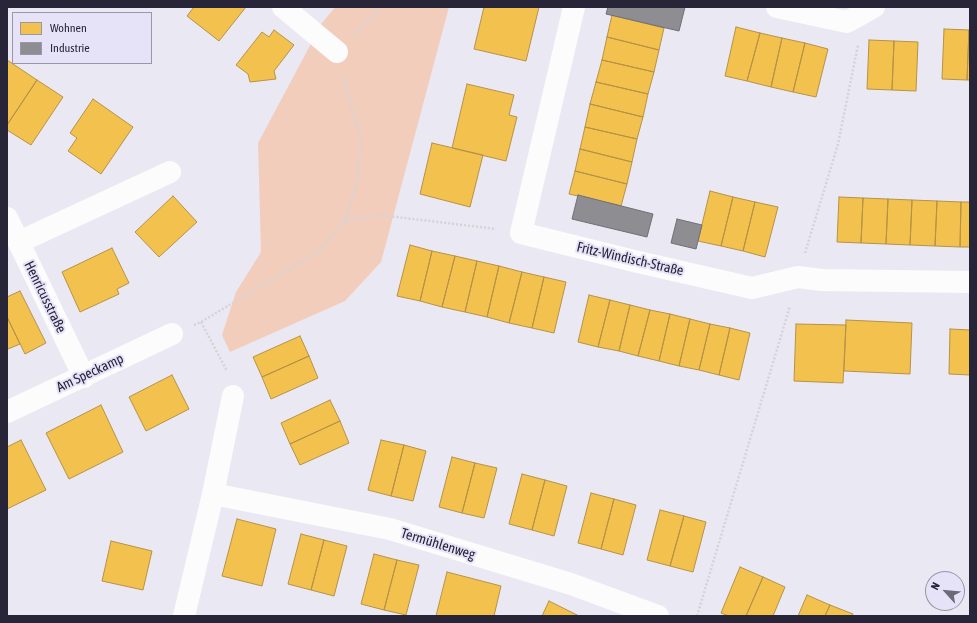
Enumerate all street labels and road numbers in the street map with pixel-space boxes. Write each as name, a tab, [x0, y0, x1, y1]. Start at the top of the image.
street label: Fritz-Windisch-Straße	[575, 239, 685, 279]
street label: Henricusstraße	[20, 258, 70, 336]
street label: Am Speckamp	[54, 350, 126, 396]
street label: Termühlenweg	[399, 525, 477, 563]

